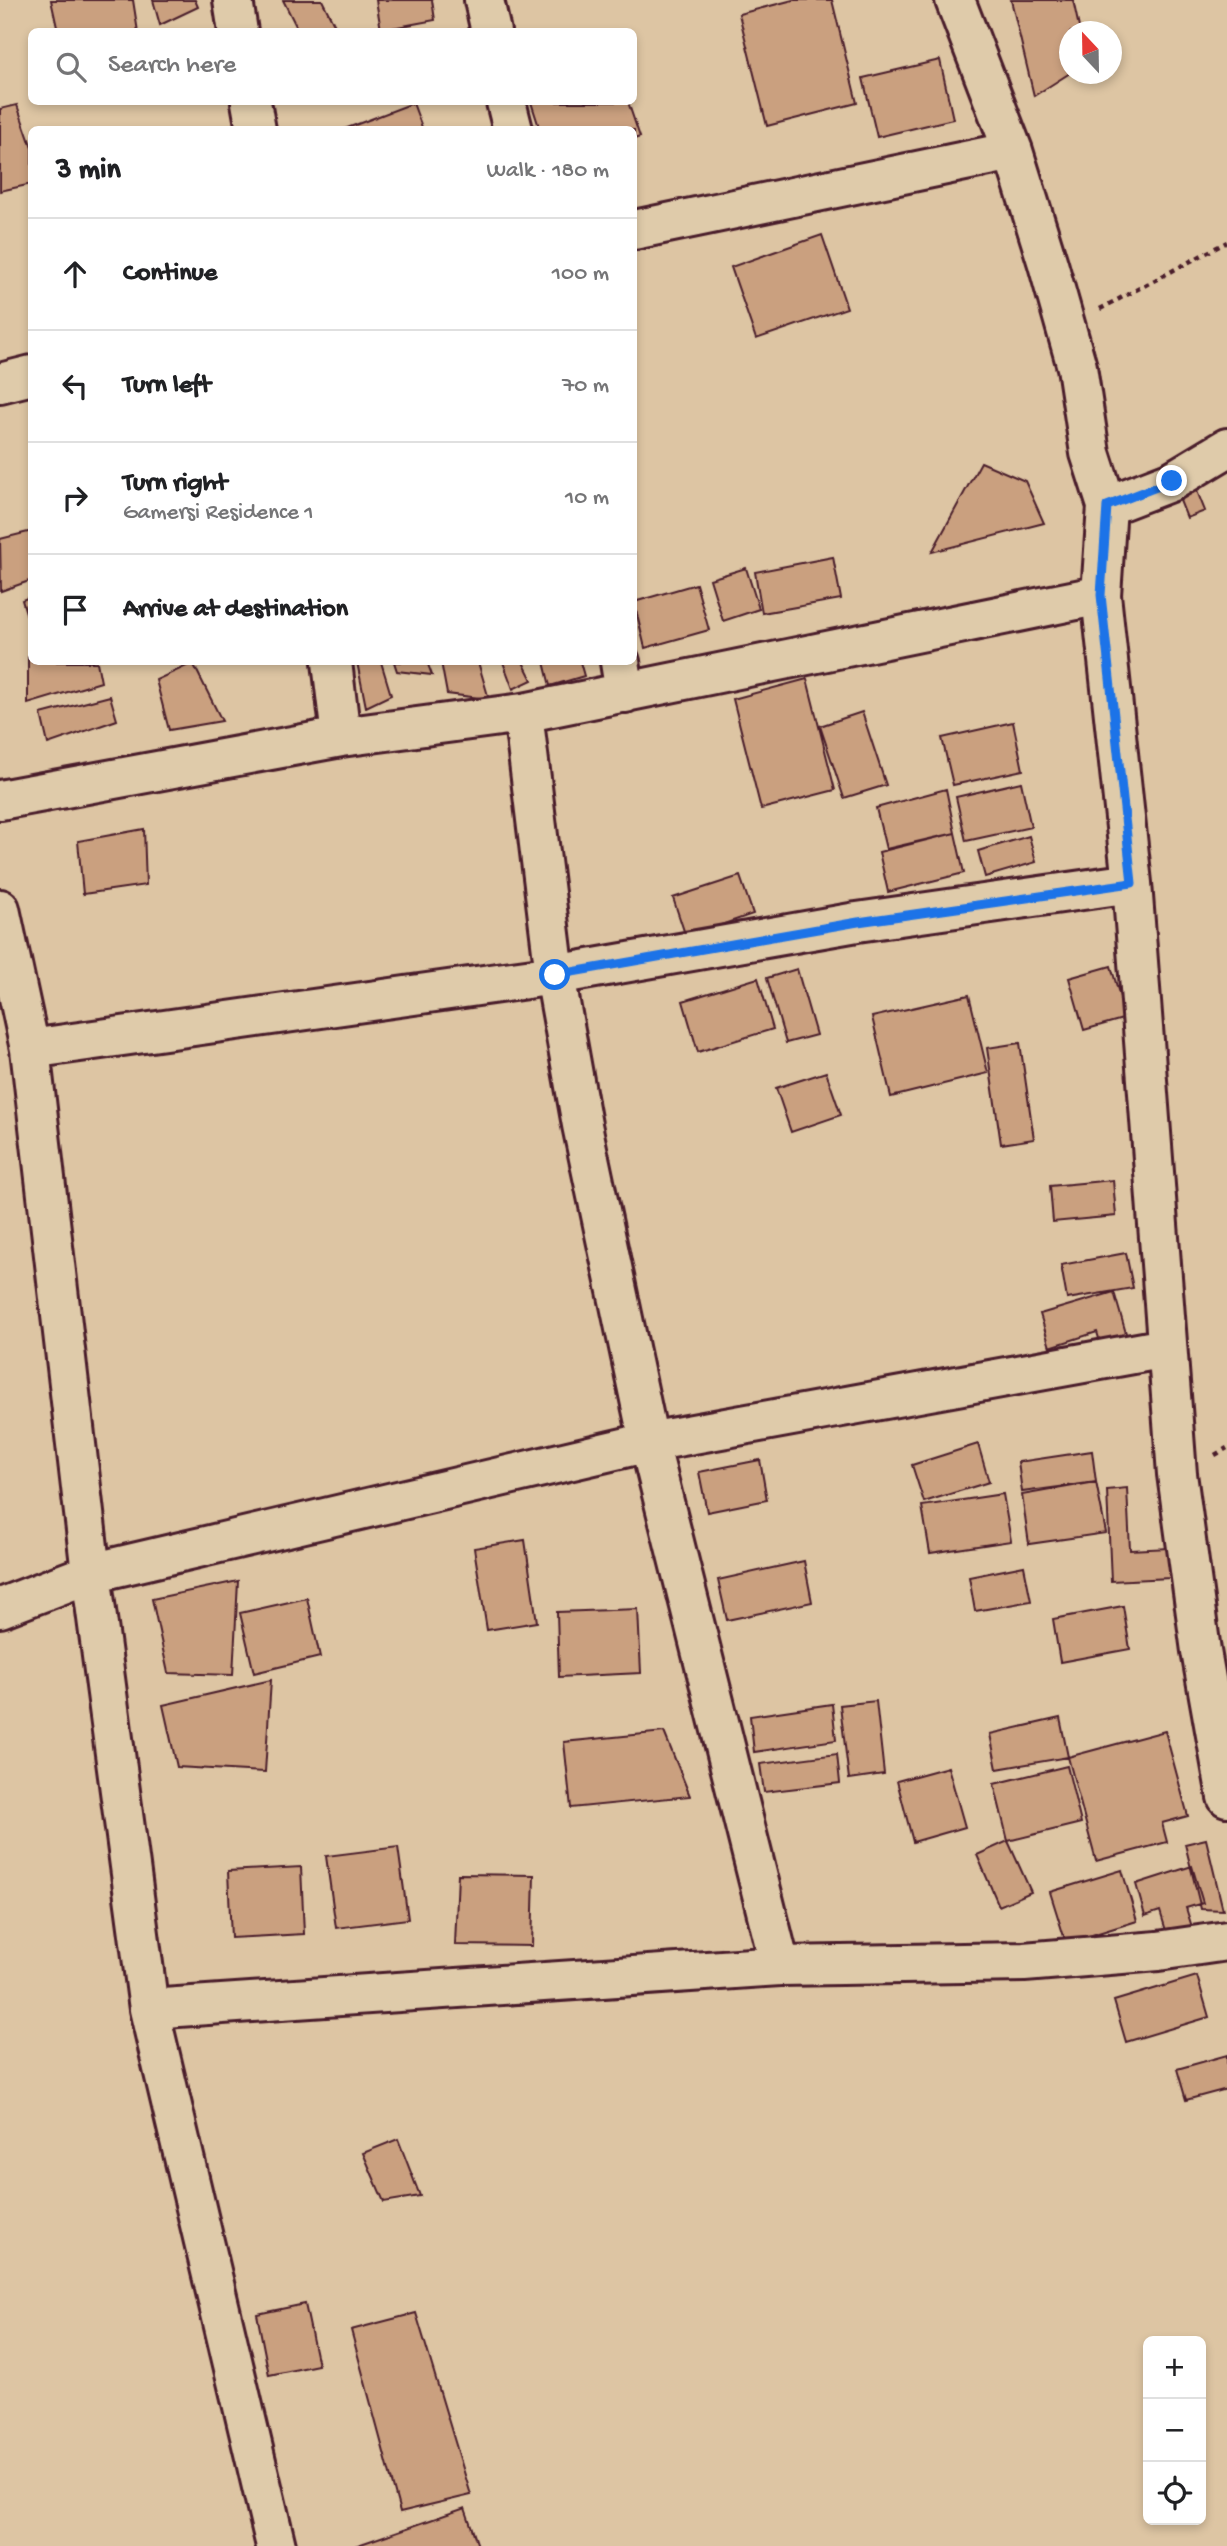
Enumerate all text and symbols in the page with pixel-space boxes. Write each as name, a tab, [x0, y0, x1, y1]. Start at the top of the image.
north arrow	[1059, 21, 1122, 84]
search box	[28, 28, 637, 105]
icon: search	[52, 48, 90, 86]
text: Search here	[108, 51, 236, 82]
text: 3 min	[56, 154, 121, 189]
text: Walk · 180 m	[487, 158, 609, 185]
icon: ahead	[56, 255, 94, 293]
text: Continue	[123, 259, 217, 290]
text: 100 m	[552, 261, 609, 288]
icon: left	[56, 367, 94, 405]
text: Turn left	[123, 371, 211, 402]
text: 70 m	[562, 373, 609, 400]
route end	[1156, 465, 1187, 496]
text: Turn right	[123, 469, 227, 500]
icon: right	[56, 479, 94, 517]
text: 10 m	[565, 485, 609, 512]
text: Gamersi Residence 1	[123, 500, 314, 527]
icon: arrive	[56, 591, 94, 629]
text: Arrive at destination	[123, 595, 348, 626]
route start	[539, 959, 570, 990]
map controls	[1143, 2336, 1206, 2525]
button: +	[1143, 2336, 1206, 2399]
button: −	[1143, 2399, 1206, 2462]
button: locate	[1143, 2462, 1206, 2525]

